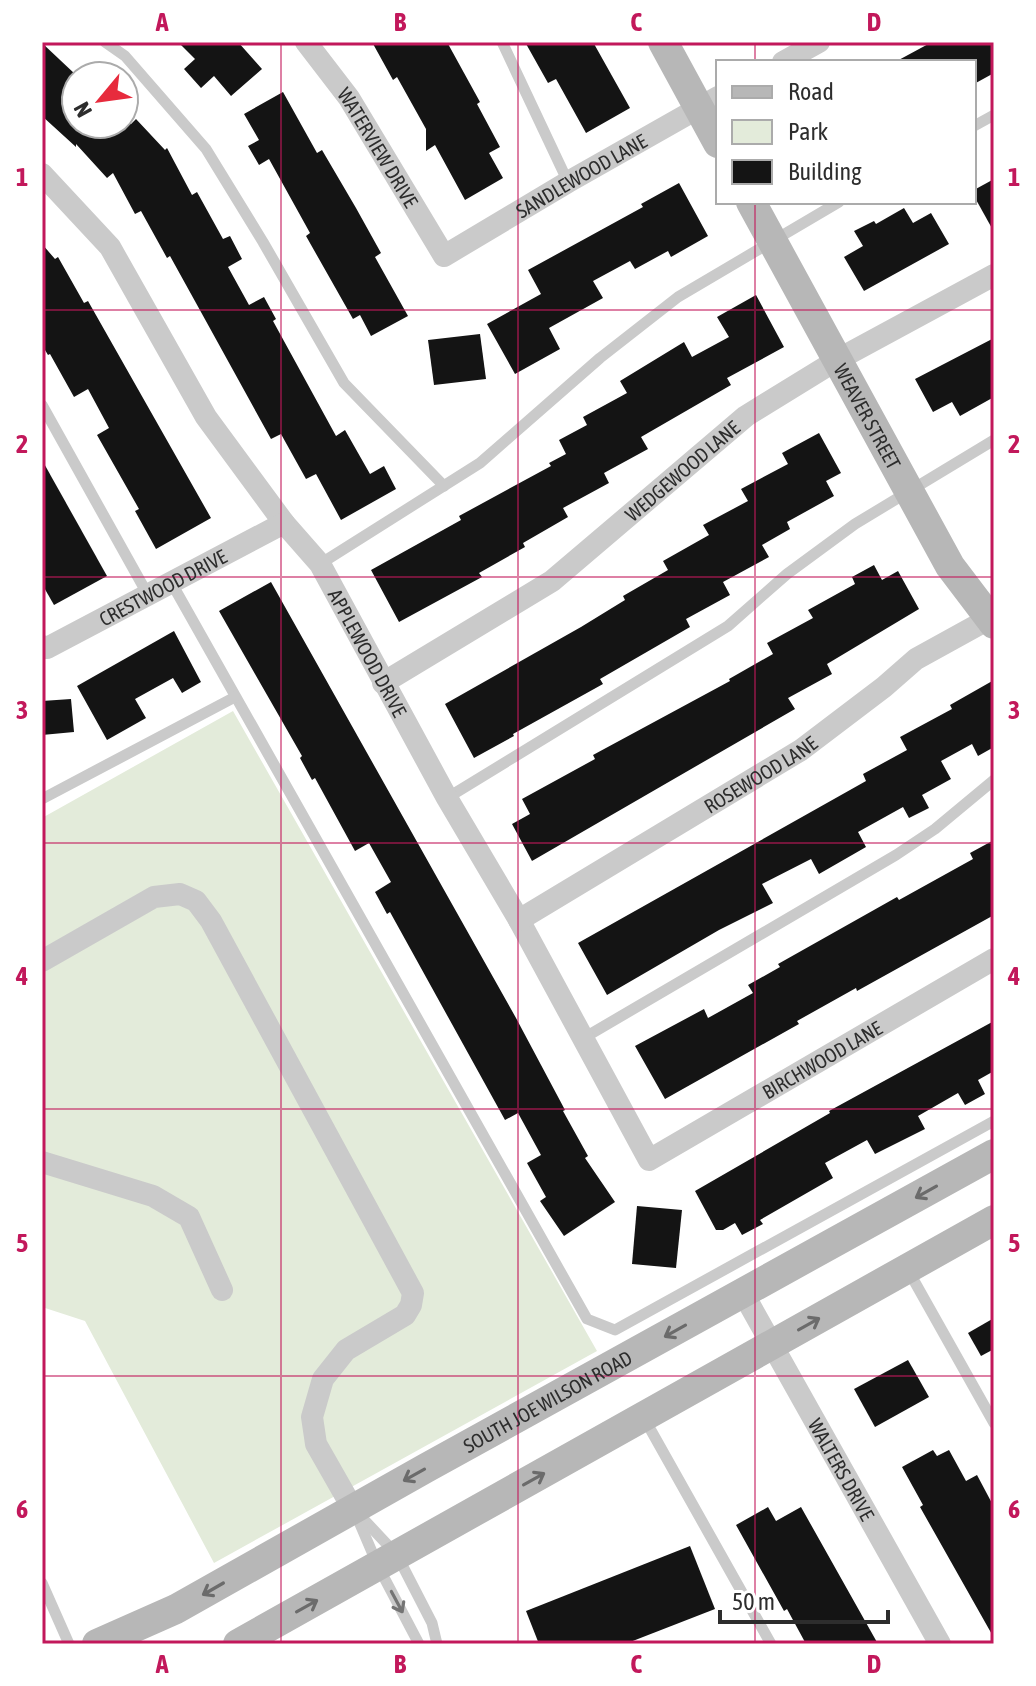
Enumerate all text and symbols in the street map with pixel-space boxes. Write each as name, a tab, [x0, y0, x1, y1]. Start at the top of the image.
text: A	[155, 7, 169, 37]
text: B	[394, 7, 407, 37]
text: C	[630, 7, 642, 37]
text: D	[867, 7, 881, 37]
north arrow	[60, 60, 140, 140]
legend	[716, 60, 976, 204]
text: Road	[788, 78, 834, 105]
street label: WATERVIEW DRIVE	[334, 83, 424, 212]
text: N	[68, 98, 97, 122]
text: Park	[788, 118, 829, 145]
street label: SANDLEWOOD LANE	[512, 128, 651, 222]
text: Building	[788, 158, 862, 185]
text: 1	[16, 162, 28, 192]
text: 1	[1008, 162, 1020, 192]
street label: WEAVER STREET	[830, 359, 906, 473]
street label: WEDGEWOOD LANE	[620, 415, 744, 526]
text: 2	[16, 429, 28, 459]
text: 2	[1008, 429, 1020, 459]
street label: CRESTWOOD DRIVE	[95, 544, 231, 630]
street label: APPLEWOOD DRIVE	[324, 585, 412, 721]
text: 3	[16, 695, 28, 725]
text: 3	[1008, 695, 1020, 725]
street label: ROSEWOOD LANE	[700, 730, 822, 817]
text: 4	[15, 961, 28, 991]
text: 4	[1007, 961, 1020, 991]
street label: BIRCHWOOD LANE	[758, 1015, 886, 1103]
one-way arrow	[914, 1185, 938, 1200]
text: 5	[16, 1228, 28, 1258]
text: 5	[1008, 1228, 1020, 1258]
one-way arrow	[797, 1316, 820, 1332]
one-way arrow	[664, 1323, 687, 1339]
street label: SOUTH JOE WILSON ROAD	[459, 1345, 636, 1457]
street label: WALTERS DRIVE	[804, 1414, 880, 1524]
one-way arrow	[403, 1467, 426, 1483]
one-way arrow	[521, 1471, 545, 1486]
text: 6	[16, 1494, 28, 1524]
text: 6	[1008, 1494, 1020, 1524]
scale bar	[720, 1574, 888, 1624]
one-way arrow	[201, 1582, 225, 1597]
text: 50 m	[732, 1588, 775, 1615]
one-way arrow	[390, 1590, 406, 1614]
one-way arrow	[294, 1598, 318, 1613]
text: A	[155, 1649, 169, 1679]
text: B	[394, 1649, 407, 1679]
text: C	[630, 1649, 642, 1679]
text: D	[867, 1649, 881, 1679]

